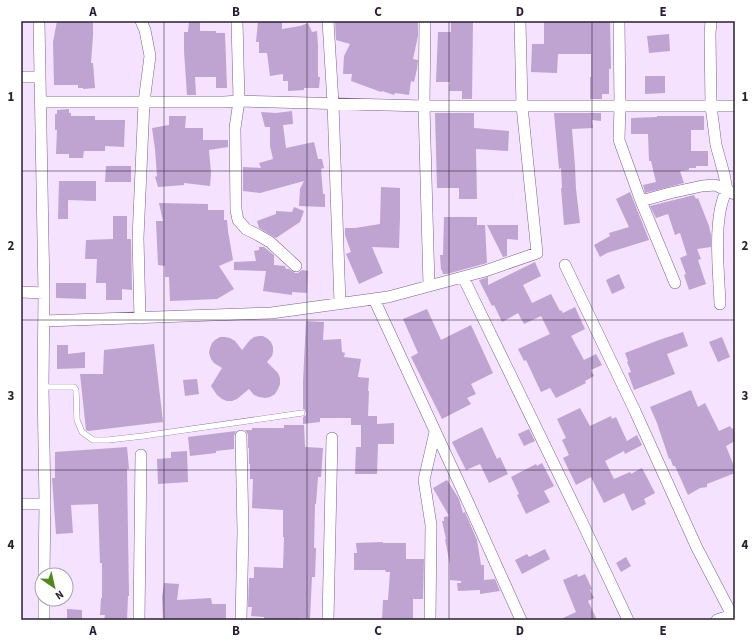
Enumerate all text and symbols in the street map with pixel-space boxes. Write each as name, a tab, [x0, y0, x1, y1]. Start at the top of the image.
text: A	[88, 3, 97, 21]
text: B	[232, 3, 240, 21]
text: C	[374, 3, 382, 21]
text: D	[516, 3, 524, 21]
text: E	[659, 3, 667, 21]
text: 1	[8, 88, 15, 106]
text: 1	[742, 88, 749, 106]
text: 2	[8, 237, 15, 255]
text: 2	[742, 237, 749, 255]
text: 3	[8, 387, 15, 405]
text: 3	[742, 387, 749, 405]
text: 4	[8, 536, 15, 554]
text: 4	[742, 536, 749, 554]
north arrow	[34, 567, 74, 607]
text: N	[52, 587, 67, 603]
text: A	[88, 622, 97, 640]
text: B	[232, 622, 240, 640]
text: C	[374, 622, 382, 640]
text: D	[516, 622, 524, 640]
text: E	[659, 622, 667, 640]

